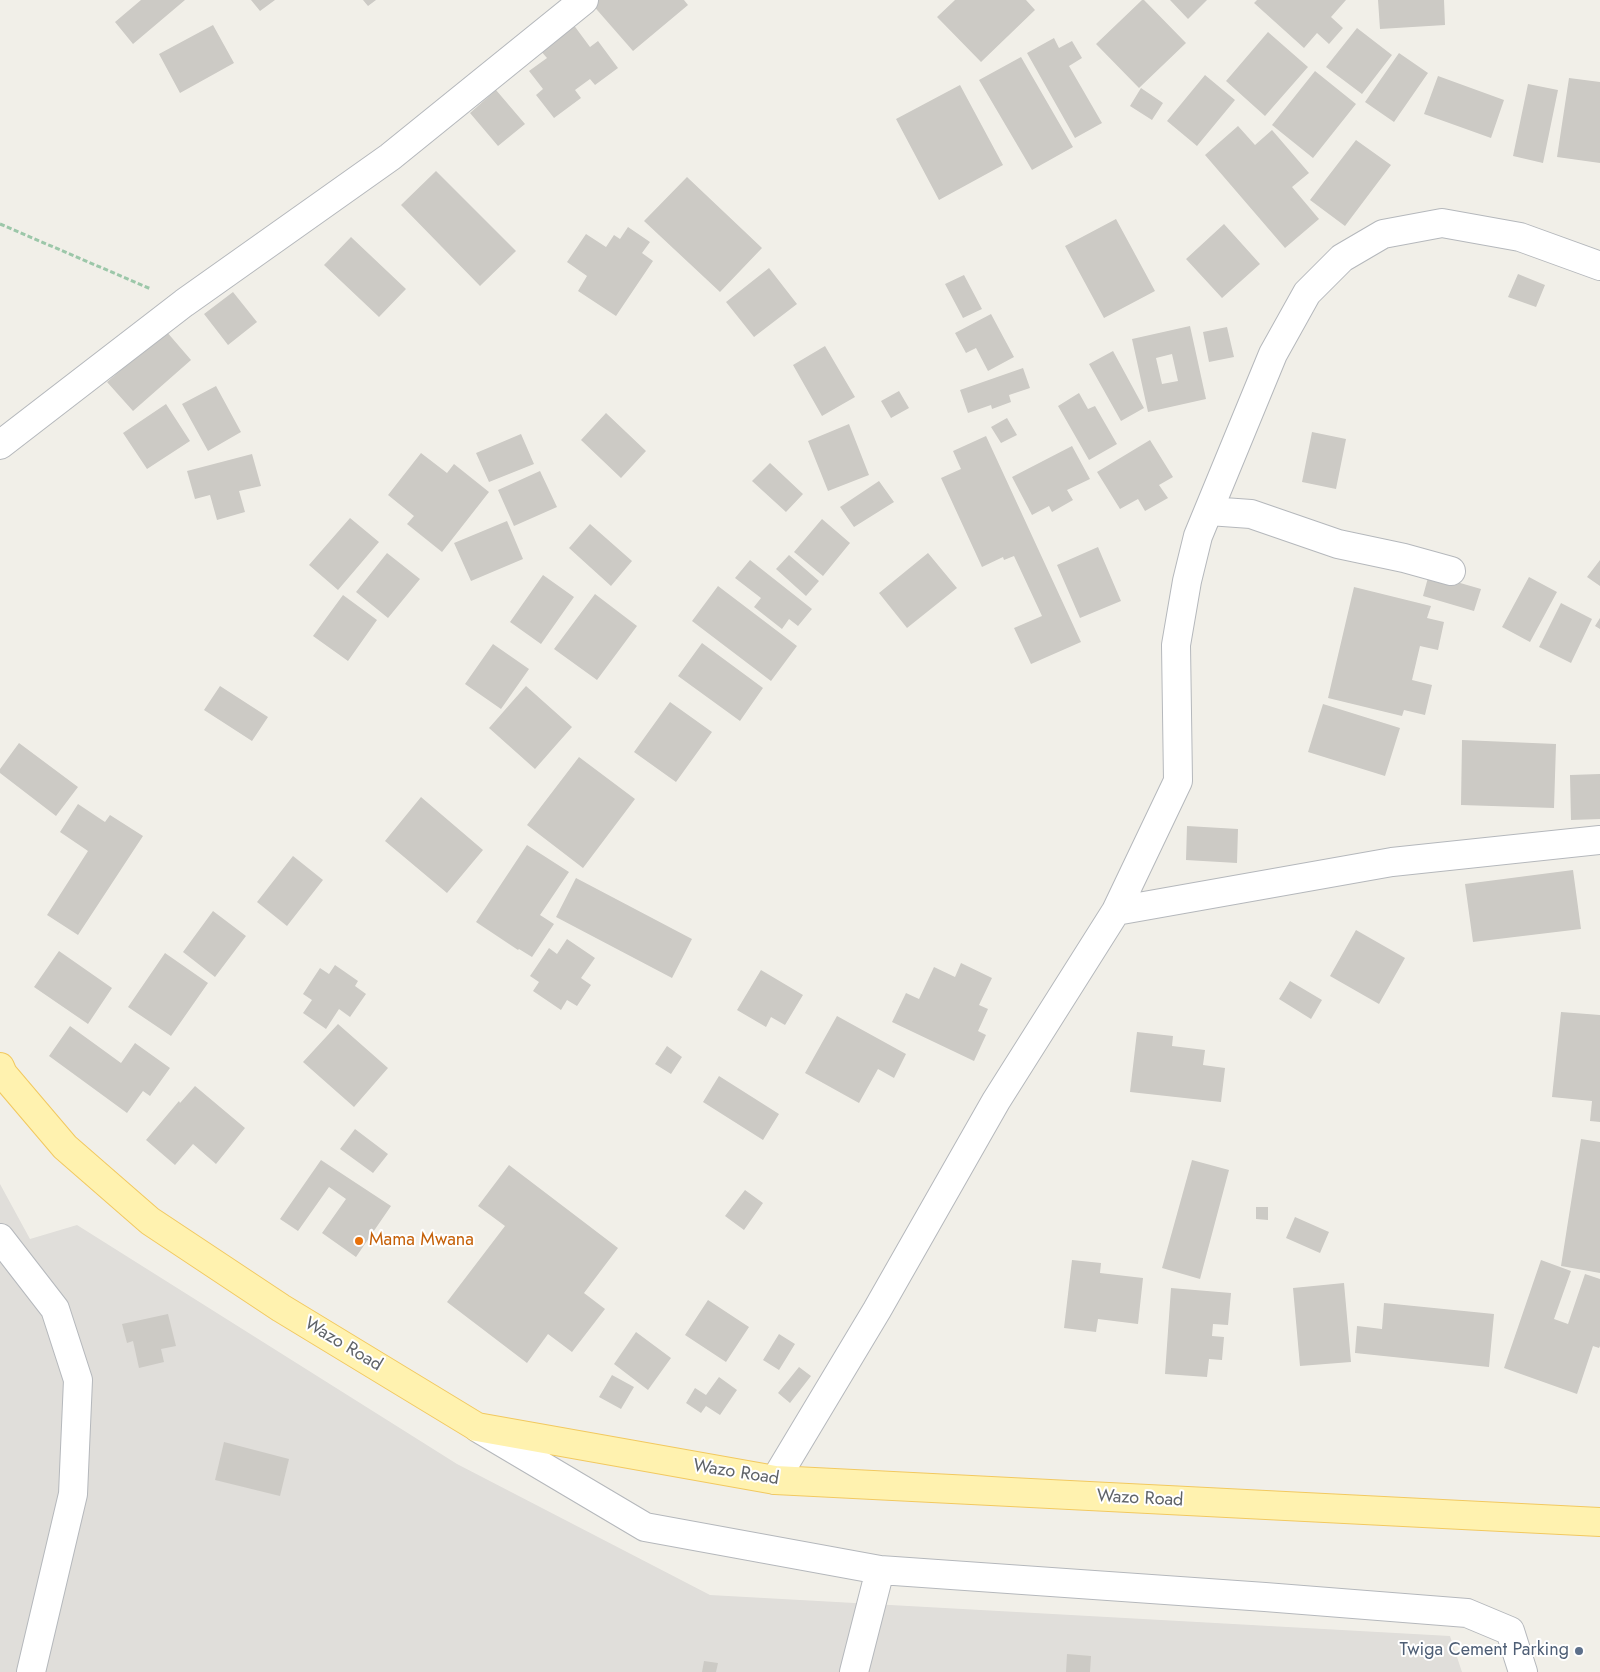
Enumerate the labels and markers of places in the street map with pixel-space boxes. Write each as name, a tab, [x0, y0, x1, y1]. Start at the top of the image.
place label: Mama Mwana	[369, 1230, 474, 1252]
marker: Mama Mwana	[353, 1235, 365, 1247]
place label: Twiga Cement Parking	[1399, 1640, 1569, 1662]
marker: Twiga Cement Parking	[1573, 1645, 1585, 1657]

